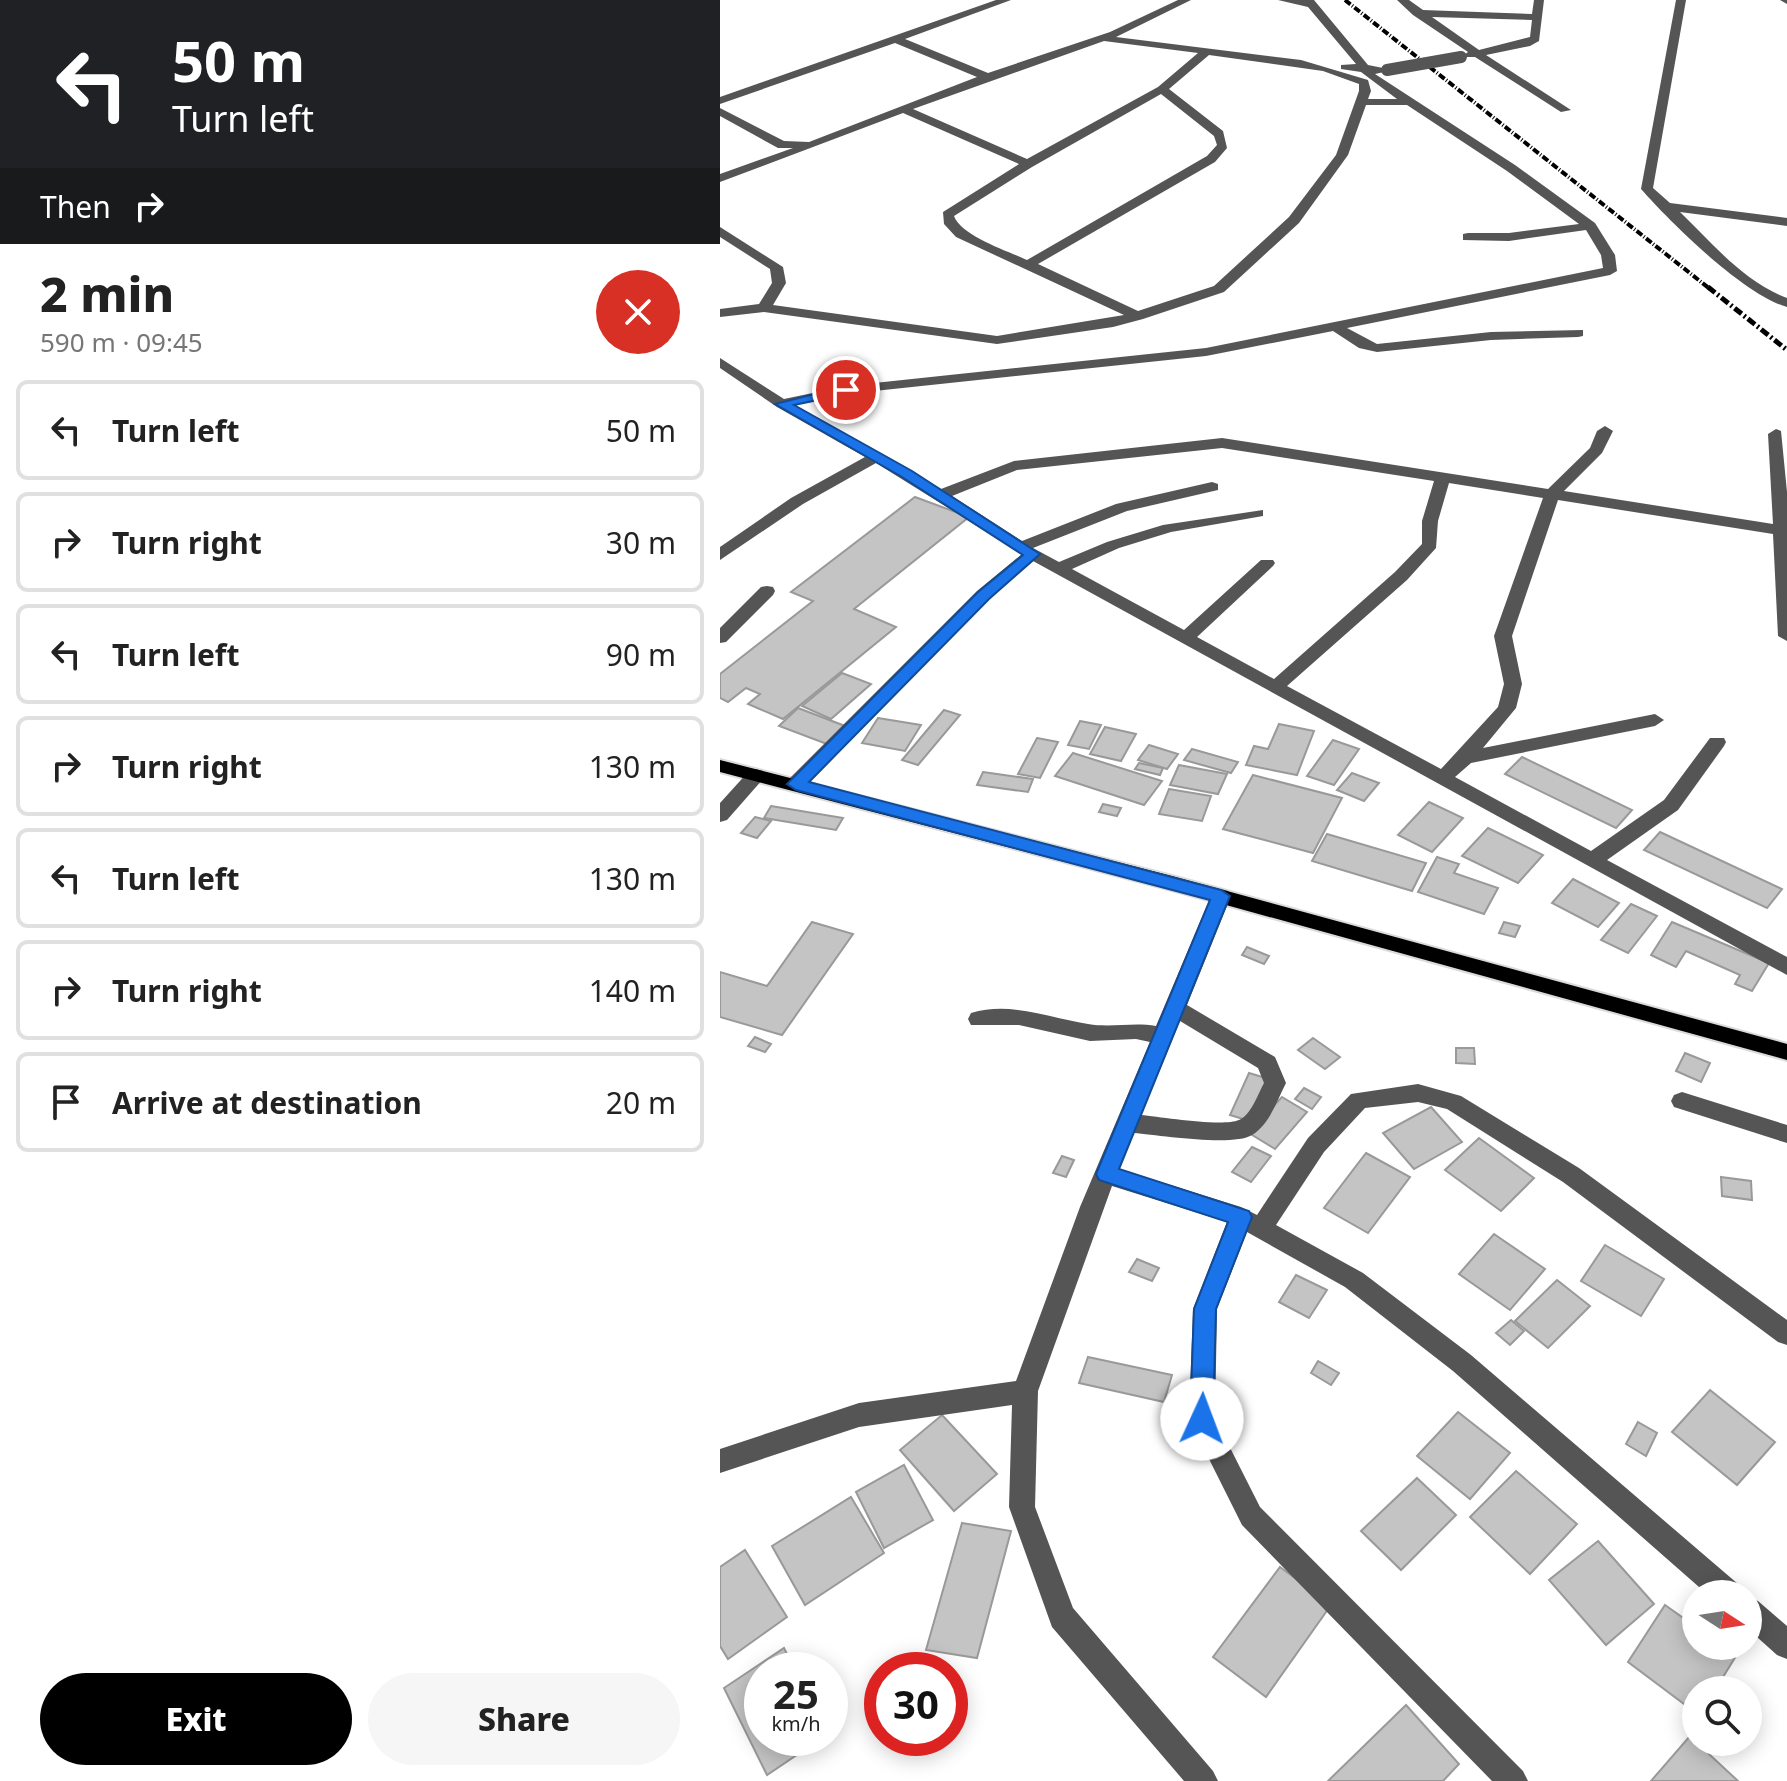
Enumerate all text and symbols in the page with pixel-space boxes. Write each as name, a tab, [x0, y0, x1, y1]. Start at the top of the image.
text: 50 m	[172, 22, 305, 98]
icon: left	[40, 32, 144, 136]
text: Turn left	[172, 94, 314, 143]
icon: right	[127, 184, 171, 228]
text: Then	[40, 186, 111, 227]
text: 2 min	[40, 261, 174, 326]
button: close	[596, 270, 680, 354]
text: 590 m · 09:45	[40, 324, 203, 360]
pin	[812, 356, 880, 424]
icon: arrive	[824, 368, 868, 412]
icon: left	[44, 408, 88, 452]
text: Turn left	[112, 410, 240, 451]
text: 50 m	[606, 410, 676, 451]
icon: right	[44, 520, 88, 564]
text: Turn right	[112, 522, 262, 563]
text: 30 m	[606, 522, 676, 563]
icon: left	[44, 632, 88, 676]
text: Turn left	[112, 634, 240, 675]
text: 90 m	[606, 634, 676, 675]
icon: right	[44, 744, 88, 788]
text: Turn right	[112, 746, 262, 787]
text: 130 m	[589, 746, 676, 787]
icon: left	[44, 856, 88, 900]
text: Turn left	[112, 858, 240, 899]
text: 130 m	[589, 858, 676, 899]
icon: right	[44, 968, 88, 1012]
text: Turn right	[112, 970, 262, 1011]
text: 140 m	[589, 970, 676, 1011]
icon: arrive	[44, 1080, 88, 1124]
text: Arrive at destination	[112, 1082, 422, 1123]
text: 20 m	[606, 1082, 676, 1123]
position arrow	[1160, 1377, 1244, 1461]
north arrow	[1682, 1580, 1762, 1660]
map controls	[1682, 1580, 1762, 1756]
speed limit sign: 30	[864, 1652, 968, 1756]
text: 25	[773, 1666, 819, 1721]
button: Exit	[40, 1673, 352, 1765]
button: Share	[368, 1673, 680, 1765]
button: search	[1682, 1676, 1762, 1756]
text: km/h	[771, 1710, 821, 1737]

